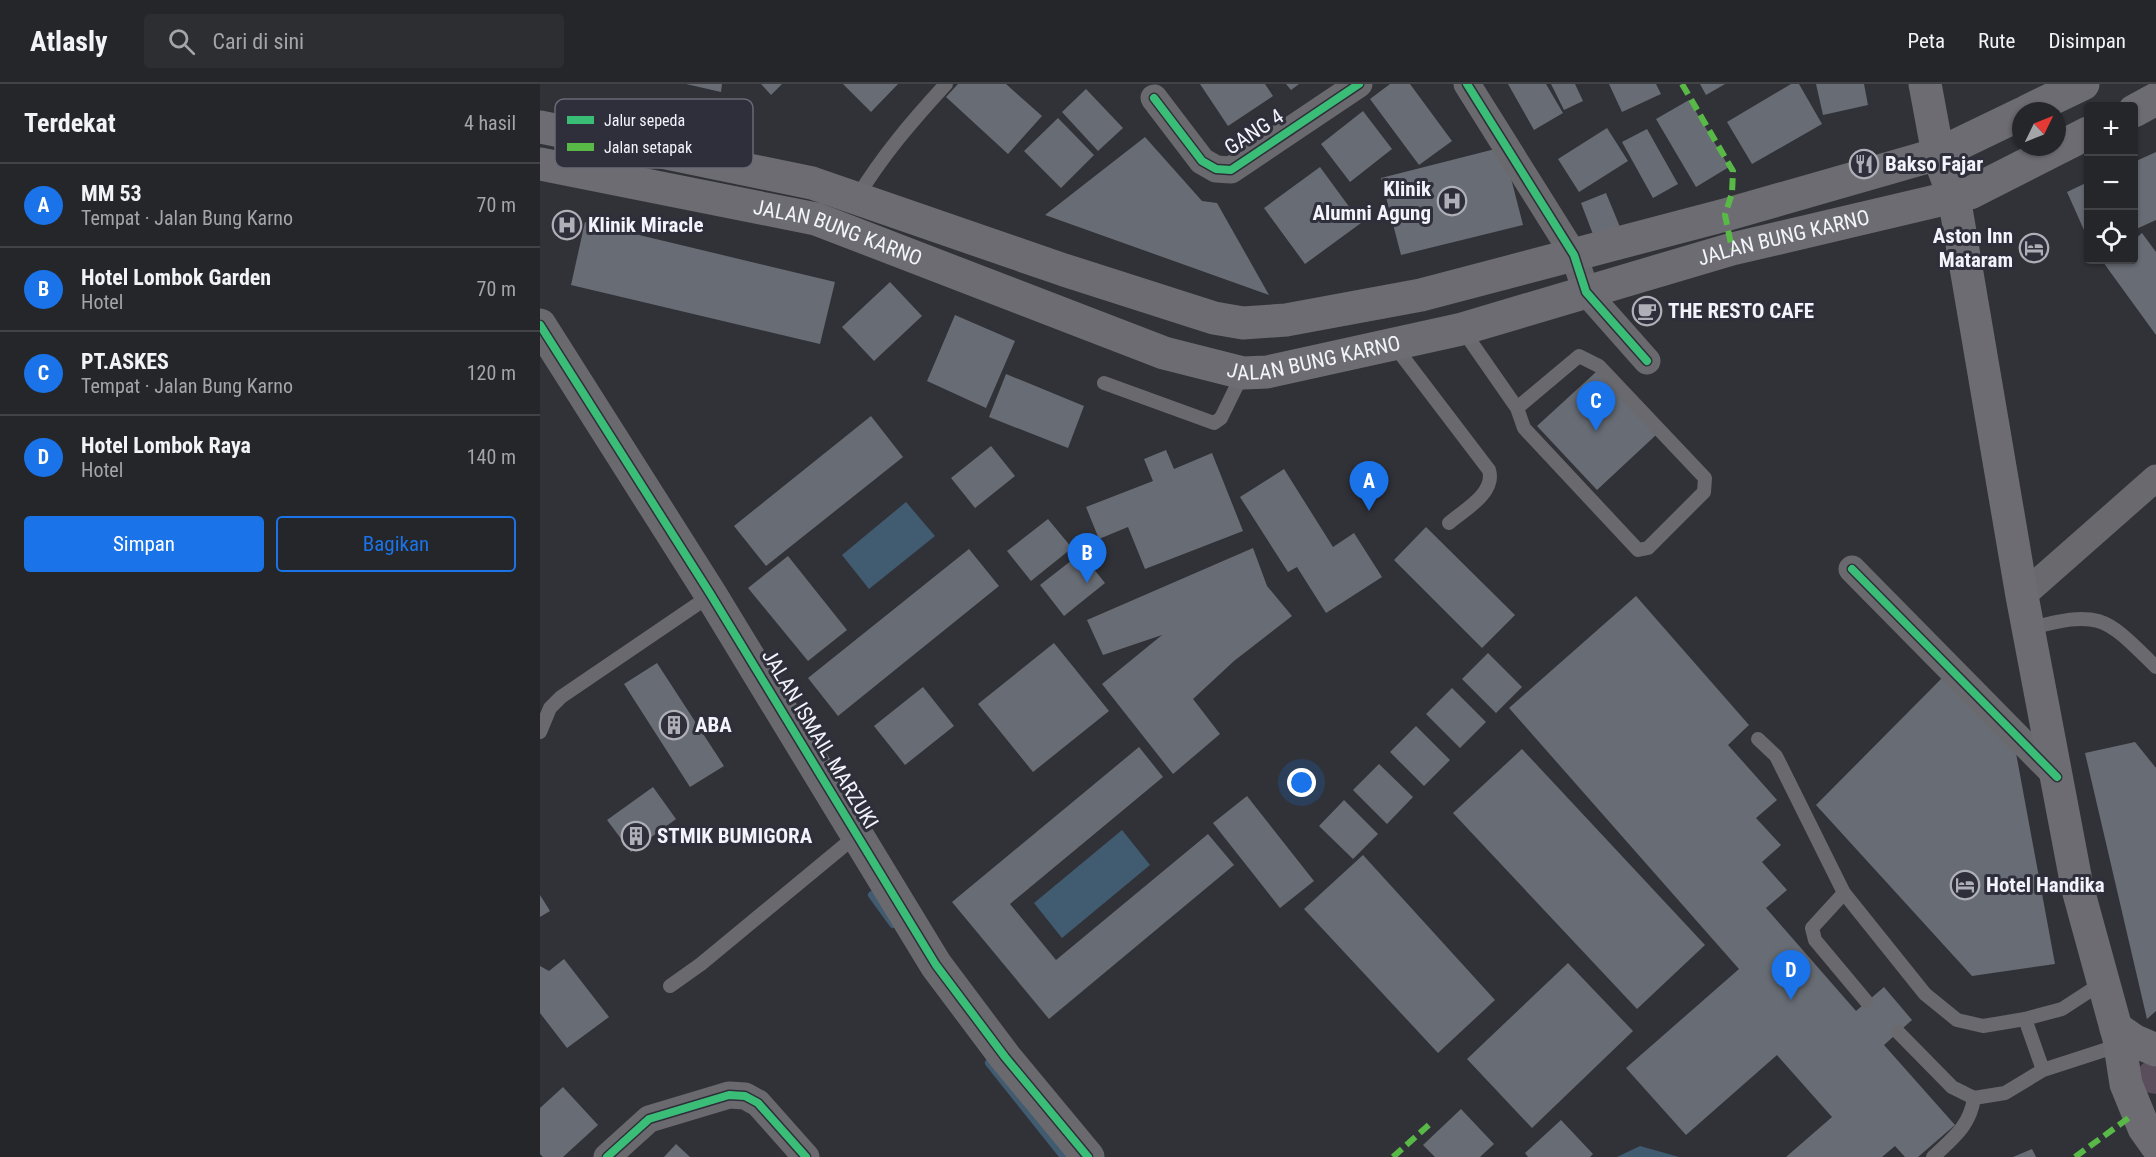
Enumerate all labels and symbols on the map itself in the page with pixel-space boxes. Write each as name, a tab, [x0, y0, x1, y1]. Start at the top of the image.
legend	[555, 99, 753, 168]
north arrow	[2012, 102, 2066, 156]
street label: GANG 4	[1220, 104, 1288, 160]
text: Jalur sepeda	[604, 111, 685, 130]
text: Jalan setapak	[604, 138, 693, 157]
restaurant icon: Bakso Fajar	[1848, 148, 1880, 180]
place label: Bakso Fajar	[1885, 152, 1983, 176]
place label: Klinik Alumni Agung	[1312, 177, 1432, 225]
hospital icon: Klinik Alumni Agung	[1436, 185, 1468, 217]
street label: JALAN BUNG KARNO	[751, 195, 925, 271]
street label: JALAN BUNG KARNO	[1695, 205, 1872, 271]
hospital icon: Klinik Miracle	[551, 209, 583, 241]
place label: Klinik Miracle	[588, 213, 703, 237]
place label: Aston Inn Mataram	[1933, 224, 2013, 272]
hotel icon: Aston Inn Mataram	[2018, 232, 2050, 264]
cafe icon: THE RESTO CAFE	[1631, 295, 1663, 327]
place label: THE RESTO CAFE	[1668, 299, 1814, 323]
street label: JALAN BUNG KARNO	[1225, 331, 1403, 385]
pin: C	[1576, 382, 1616, 431]
pin: A	[1350, 462, 1388, 511]
pin: B	[1068, 534, 1106, 583]
street label: JALAN ISMAIL MARZUKI	[757, 645, 883, 833]
building icon: ABA	[658, 709, 690, 741]
place label: ABA	[695, 713, 732, 737]
your location	[1287, 768, 1316, 797]
building icon: STMIK BUMIGORA	[620, 820, 652, 852]
place label: STMIK BUMIGORA	[657, 824, 813, 848]
hotel icon: Hotel Handika	[1949, 869, 1981, 901]
place label: Hotel Handika	[1986, 873, 2105, 897]
pin: D	[1772, 950, 1810, 1000]

